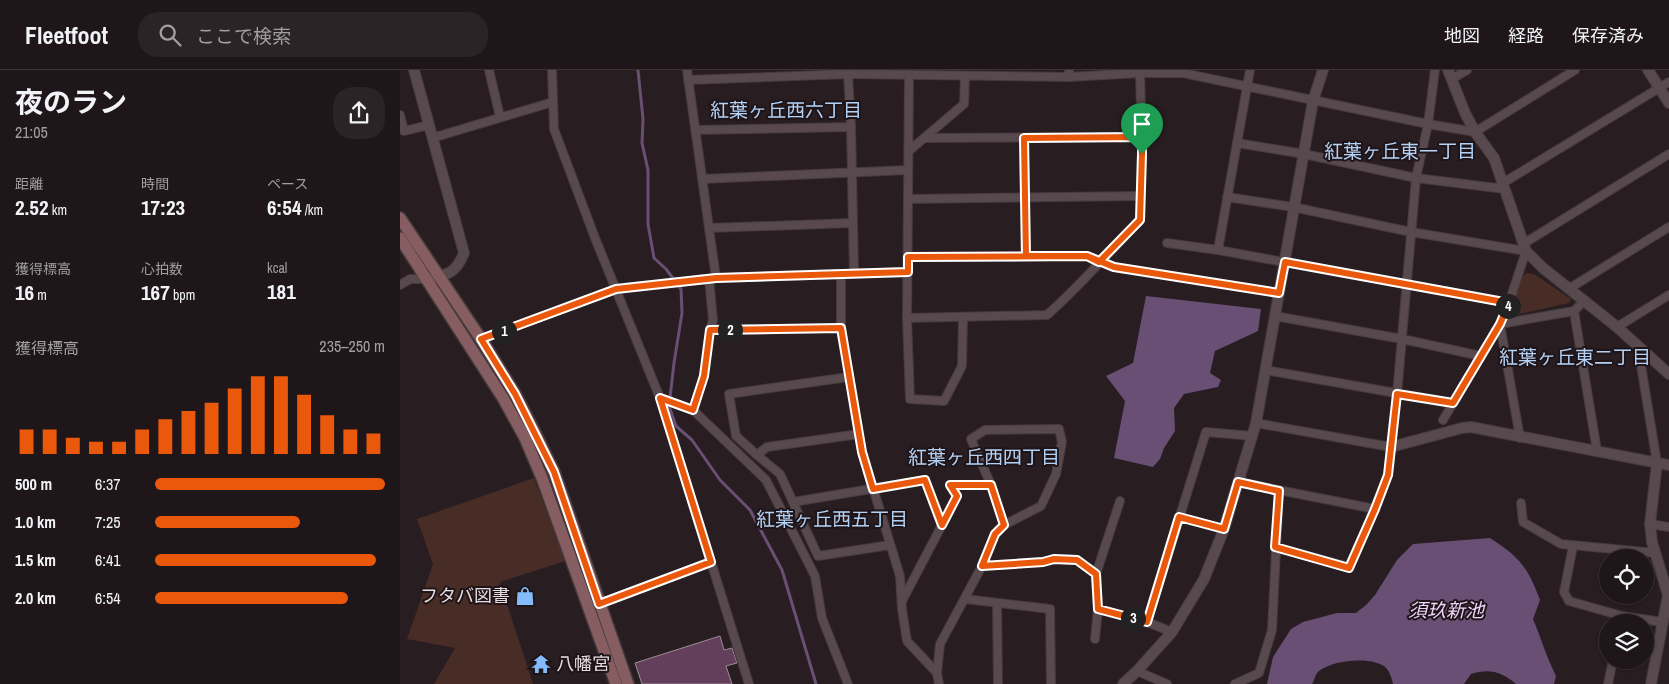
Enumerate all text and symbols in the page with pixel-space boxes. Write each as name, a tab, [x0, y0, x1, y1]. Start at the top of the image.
search box	[138, 12, 488, 57]
text: Fleetfoot	[25, 19, 108, 51]
icon: search	[156, 21, 184, 49]
text: ここで検索	[196, 23, 291, 49]
text: 地図	[1444, 23, 1480, 48]
text: 経路	[1508, 23, 1544, 48]
text: 保存済み	[1572, 23, 1644, 48]
text: 夜のラン	[15, 83, 127, 121]
button: share	[333, 87, 385, 139]
district label: 紅葉ヶ丘西六丁目	[710, 97, 862, 123]
pin	[1121, 103, 1163, 154]
icon: arrive	[1128, 110, 1156, 138]
text: 21:05	[15, 121, 48, 143]
district label: 紅葉ヶ丘東一丁目	[1324, 138, 1476, 164]
text: 距離	[15, 175, 43, 193]
text: 時間	[141, 175, 169, 193]
text: ペース	[267, 175, 308, 193]
text: 2.52	[15, 193, 49, 222]
text: 17:23	[141, 193, 185, 222]
text: 6:54	[267, 193, 301, 222]
text: km	[49, 201, 67, 219]
text: /km	[301, 201, 323, 219]
text: kcal	[267, 259, 287, 277]
text: 獲得標高	[15, 260, 71, 278]
text: 心拍数	[141, 260, 183, 278]
text: 181	[267, 277, 296, 306]
text: 16	[15, 278, 34, 307]
text: 167	[141, 278, 170, 307]
text: m	[34, 286, 47, 304]
text: bpm	[170, 286, 195, 304]
pin: 4	[1496, 294, 1520, 318]
text: 4	[1505, 297, 1512, 315]
pin: 1	[492, 318, 516, 344]
pin: 2	[718, 318, 742, 342]
text: 2	[727, 321, 734, 339]
text: 1	[501, 322, 508, 340]
text: 235–250 m	[319, 335, 385, 357]
text: 獲得標高	[15, 337, 79, 359]
district label: 紅葉ヶ丘東二丁目	[1499, 344, 1651, 370]
district label: 紅葉ヶ丘西四丁目	[908, 444, 1060, 470]
text: 500 m	[15, 473, 52, 495]
text: 6:37	[95, 473, 121, 495]
district label: 紅葉ヶ丘西五丁目	[756, 506, 908, 532]
text: 1.0 km	[15, 511, 56, 533]
text: 7:25	[95, 511, 121, 533]
text: 1.5 km	[15, 549, 56, 571]
text: 6:41	[95, 549, 121, 571]
map controls	[1599, 549, 1654, 669]
button: locate	[1599, 549, 1654, 604]
place label: フタバ図書	[420, 583, 510, 608]
shop icon: フタバ図書	[514, 585, 536, 607]
text: 2.0 km	[15, 587, 56, 609]
text: 6:54	[95, 587, 121, 609]
water label: 須玖新池	[1408, 597, 1486, 623]
pin: 3	[1120, 606, 1146, 630]
text: 3	[1130, 609, 1137, 627]
button: layers	[1599, 614, 1654, 669]
place label: 八幡宮	[556, 651, 610, 676]
temple icon: 八幡宮	[530, 653, 552, 675]

